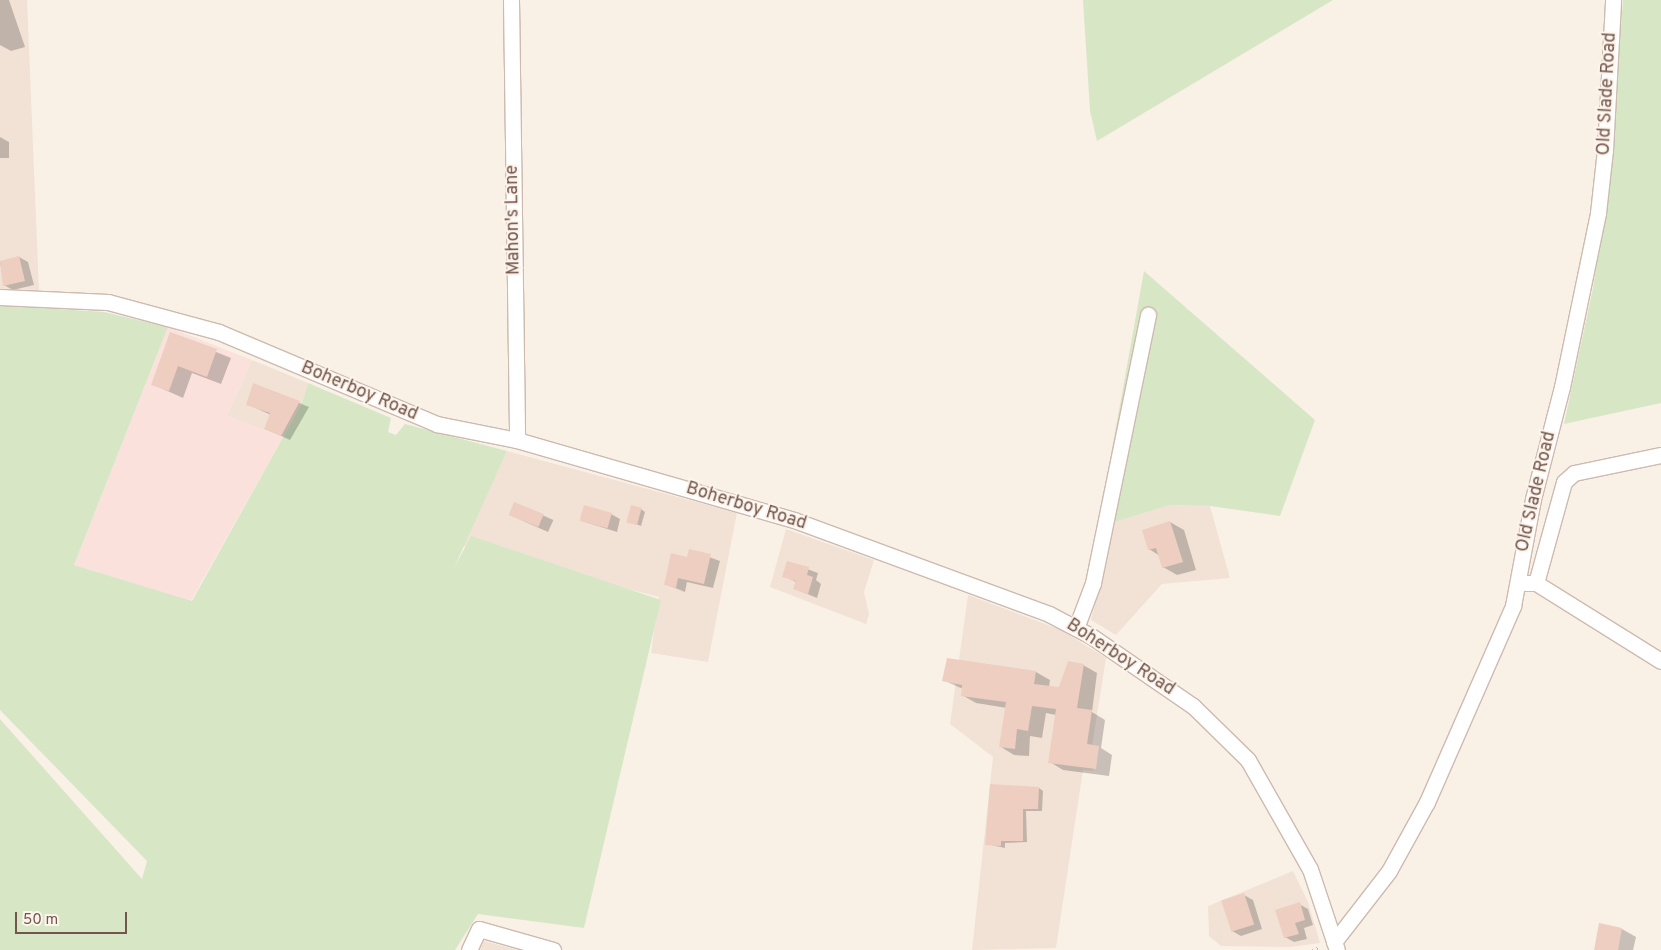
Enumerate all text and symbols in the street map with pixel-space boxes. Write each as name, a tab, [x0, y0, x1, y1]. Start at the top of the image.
street label: Old Slade Road	[1594, 32, 1622, 156]
street label: Mahon's Lane	[502, 165, 526, 275]
street label: Boherboy Road	[297, 358, 421, 426]
street label: Old Slade Road	[1513, 430, 1561, 554]
street label: Boherboy Road	[683, 478, 809, 536]
street label: Boherboy Road	[1062, 615, 1178, 701]
scale bar	[18, 902, 130, 934]
text: 50 m	[23, 911, 58, 930]

